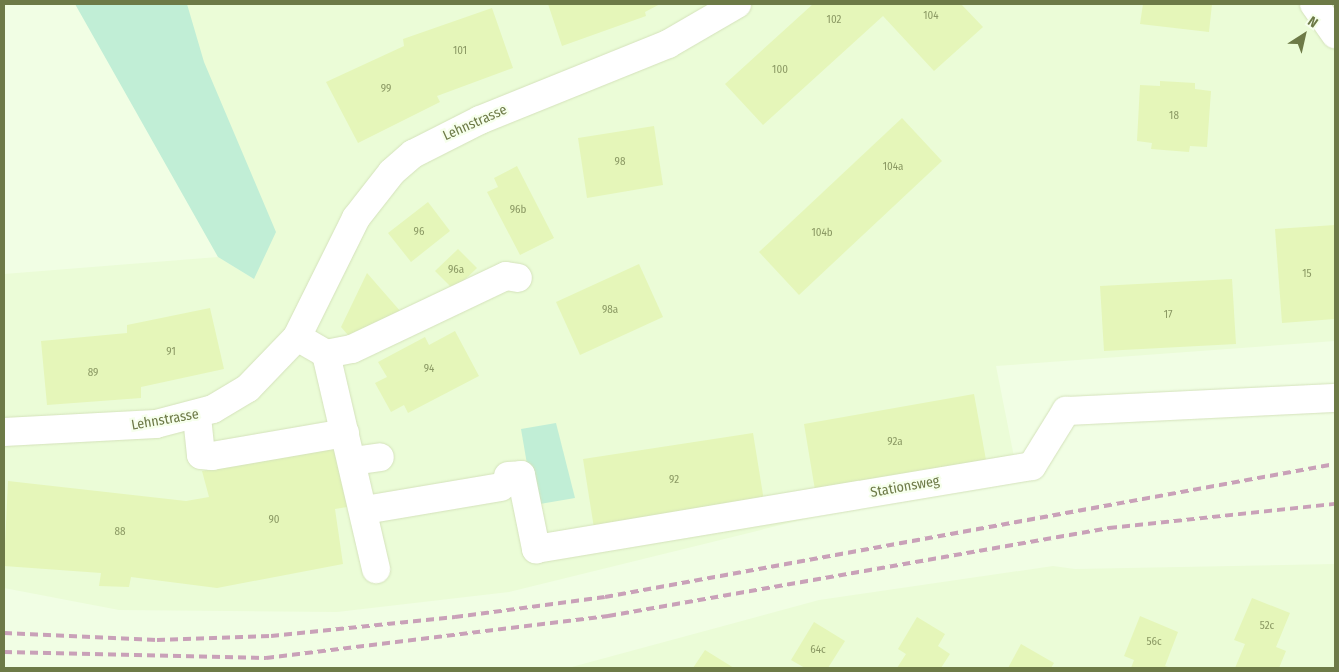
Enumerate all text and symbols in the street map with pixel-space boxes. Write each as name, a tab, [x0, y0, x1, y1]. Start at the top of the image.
house number: 104	[923, 9, 939, 23]
north arrow	[1279, 10, 1329, 60]
house number: 102	[827, 13, 841, 27]
text: N	[1305, 13, 1321, 32]
house number: 101	[453, 44, 467, 58]
house number: 100	[772, 63, 788, 77]
house number: 99	[381, 82, 391, 96]
street label: Lehnstrasse	[440, 101, 510, 145]
house number: 18	[1169, 109, 1179, 123]
house number: 98	[615, 155, 625, 169]
house number: 104a	[883, 160, 903, 174]
house number: 96b	[510, 203, 526, 217]
house number: 96	[414, 225, 424, 239]
house number: 104b	[811, 226, 833, 240]
house number: 96a	[448, 263, 464, 277]
house number: 15	[1302, 267, 1312, 281]
house number: 98a	[602, 303, 618, 317]
house number: 17	[1164, 308, 1172, 322]
house number: 91	[166, 345, 176, 359]
house number: 94	[424, 362, 434, 376]
house number: 89	[88, 366, 98, 380]
street label: Lehnstrasse	[130, 406, 200, 434]
house number: 92a	[887, 435, 903, 449]
house number: 92	[669, 473, 679, 487]
street label: Stationsweg	[869, 473, 941, 501]
house number: 90	[268, 513, 280, 527]
house number: 88	[115, 525, 125, 539]
house number: 52c	[1260, 619, 1274, 633]
house number: 56c	[1146, 635, 1162, 649]
house number: 64c	[810, 643, 826, 657]

